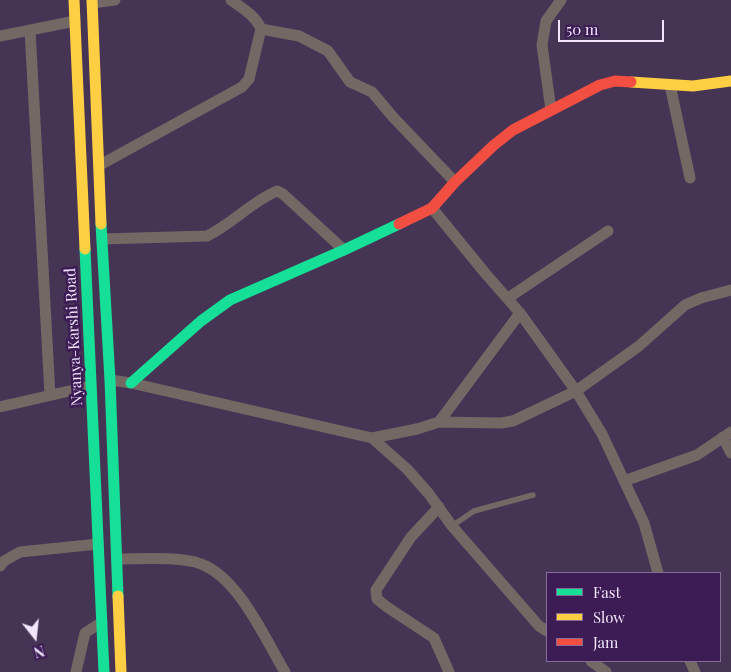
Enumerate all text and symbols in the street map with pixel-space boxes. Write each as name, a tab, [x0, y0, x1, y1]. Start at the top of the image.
scale bar	[561, 10, 667, 42]
text: 50 m	[566, 19, 598, 39]
street label: Nyanya-Karshi Road	[61, 268, 87, 406]
legend	[546, 572, 721, 662]
text: Fast	[593, 582, 621, 602]
text: Slow	[593, 607, 625, 627]
north arrow	[10, 612, 60, 662]
text: Jam	[593, 632, 618, 652]
text: N	[32, 641, 47, 662]

